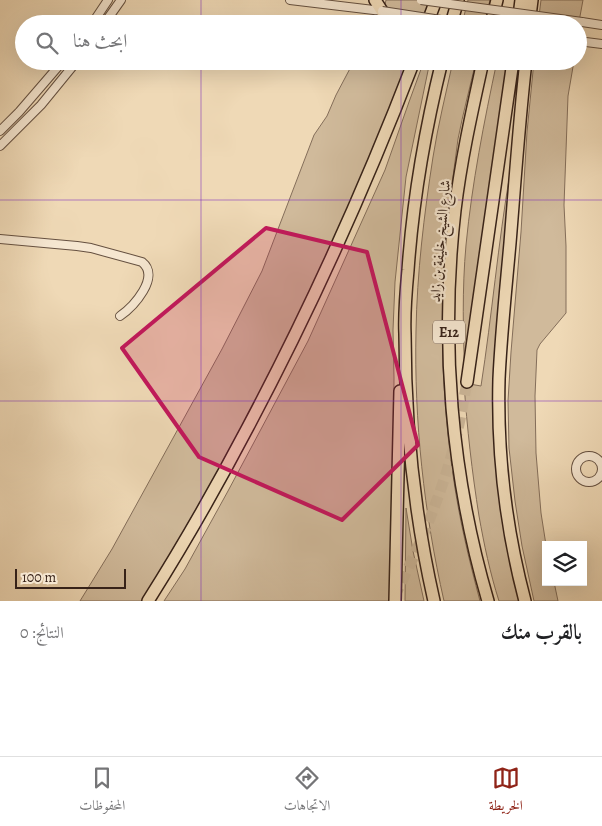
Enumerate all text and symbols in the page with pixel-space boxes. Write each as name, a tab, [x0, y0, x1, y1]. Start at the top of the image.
search box	[15, 15, 587, 70]
text: ابحث هنا	[73, 28, 127, 54]
icon: search	[33, 29, 61, 57]
street label: شارع الشيخ خليفة بن زايد	[425, 179, 459, 303]
road number: E12	[433, 321, 465, 344]
map controls	[542, 541, 587, 586]
button: layers	[542, 541, 587, 586]
scale bar	[15, 566, 126, 589]
text: 100 m	[22, 568, 56, 587]
text: بالقرب منك	[501, 618, 582, 646]
text: النتائج: 0	[20, 622, 64, 644]
tab: المحفوظات	[79, 764, 125, 819]
tab: الاتجاهات	[284, 764, 330, 819]
tab: الخريطة	[489, 764, 523, 819]

